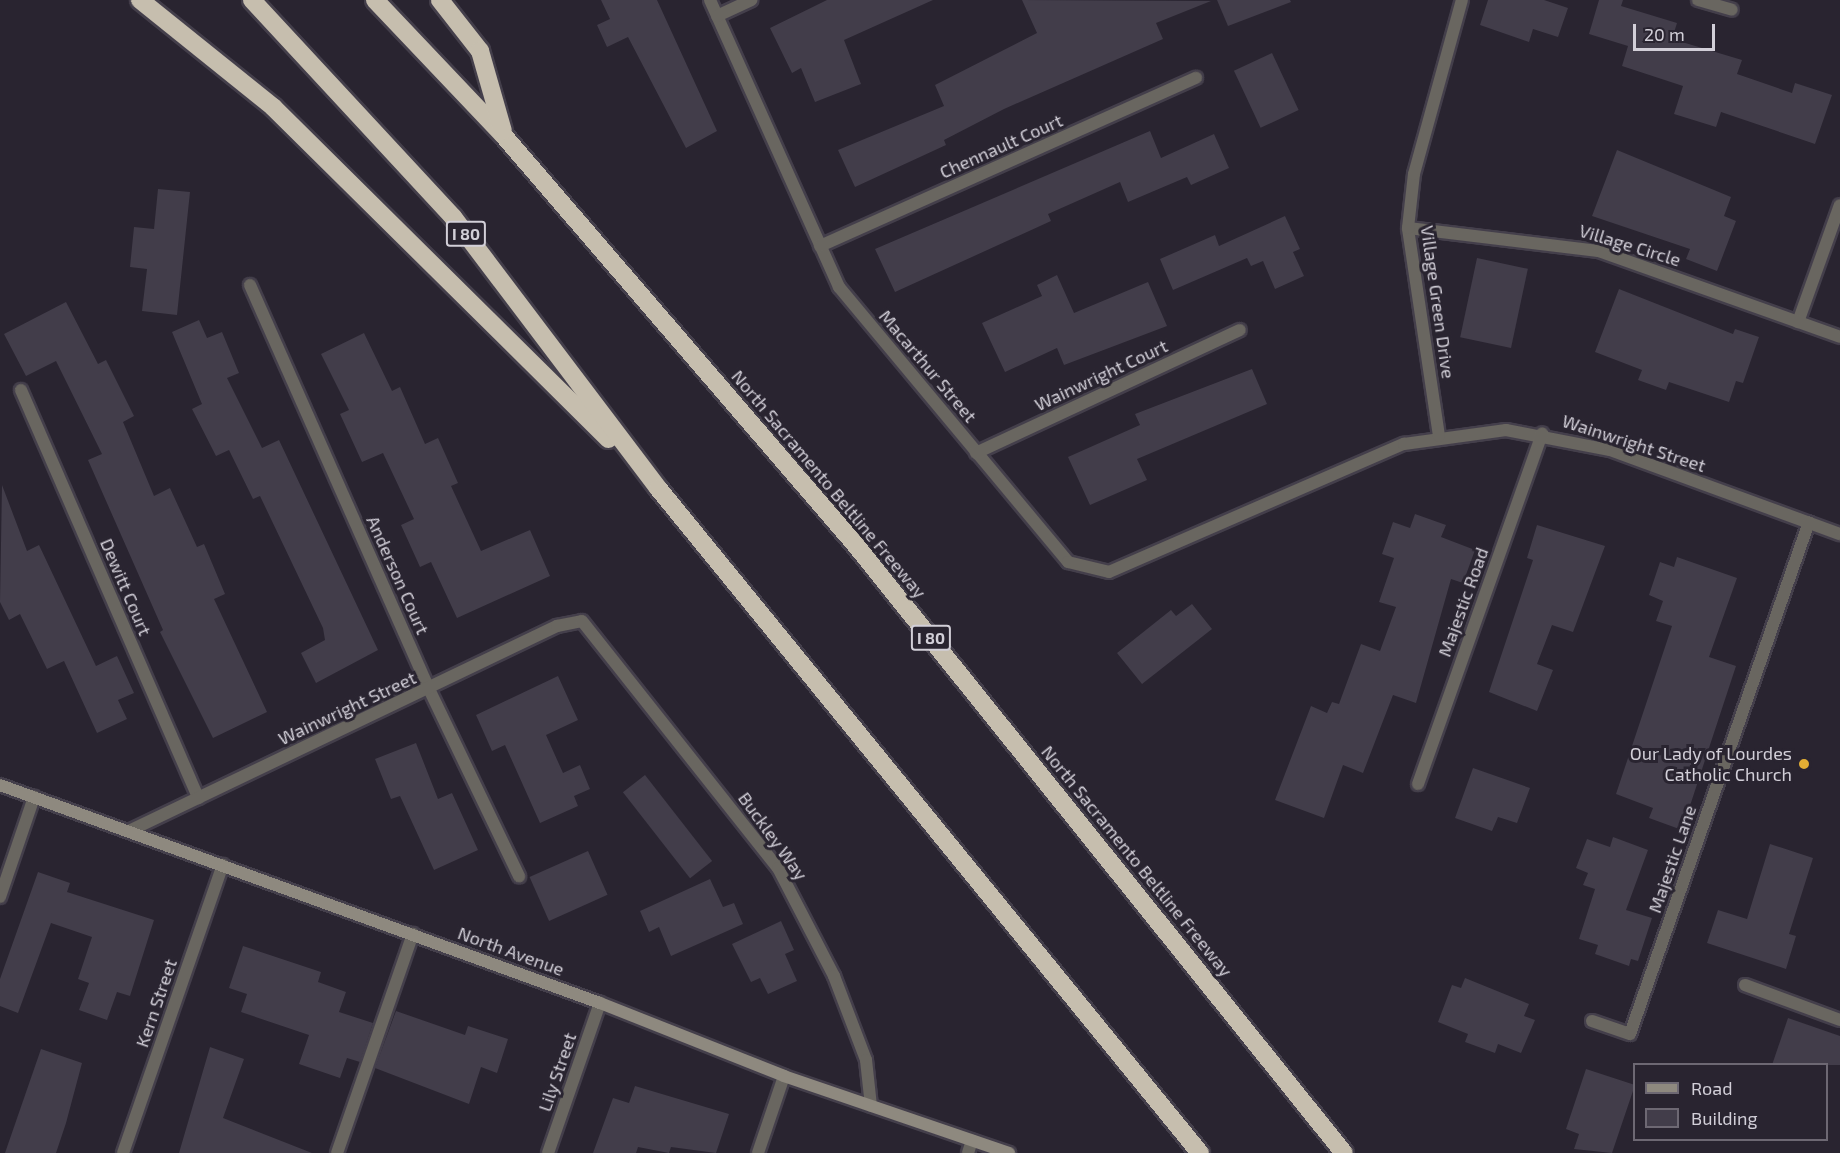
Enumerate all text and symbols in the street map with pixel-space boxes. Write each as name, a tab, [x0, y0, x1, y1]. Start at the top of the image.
scale bar	[1636, 12, 1718, 50]
text: 20 m	[1644, 23, 1685, 45]
street label: Chennault Court	[936, 109, 1066, 183]
street label: Village Circle	[1577, 219, 1683, 271]
road number: I 80	[445, 221, 487, 247]
street label: Village Green Drive	[1417, 224, 1459, 380]
street label: Macarthur Street	[875, 305, 981, 427]
street label: Wainwright Court	[1031, 335, 1171, 415]
street label: North Sacramento Beltline Freeway	[727, 366, 931, 602]
street label: Wainwright Street	[1560, 410, 1708, 476]
street label: Anderson Court	[362, 512, 434, 638]
street label: Dewitt Court	[96, 535, 156, 639]
street label: Majestic Road	[1433, 544, 1493, 660]
road number: I 80	[910, 625, 952, 651]
street label: Wainwright Street	[275, 667, 419, 749]
street label: North Sacramento Beltline Freeway	[1037, 741, 1237, 981]
place label: Our Lady of Lourdes Catholic Church	[1629, 743, 1792, 786]
marker: Our Lady of Lourdes Catholic Church	[1797, 757, 1811, 771]
street label: Buckley Way	[734, 788, 812, 884]
street label: Majestic Lane	[1643, 802, 1701, 916]
street label: North Avenue	[455, 922, 567, 980]
street label: Kern Street	[131, 956, 181, 1050]
street label: Lily Street	[533, 1030, 581, 1114]
legend	[1633, 1063, 1828, 1141]
text: Road	[1691, 1077, 1732, 1099]
text: Building	[1691, 1107, 1758, 1129]

